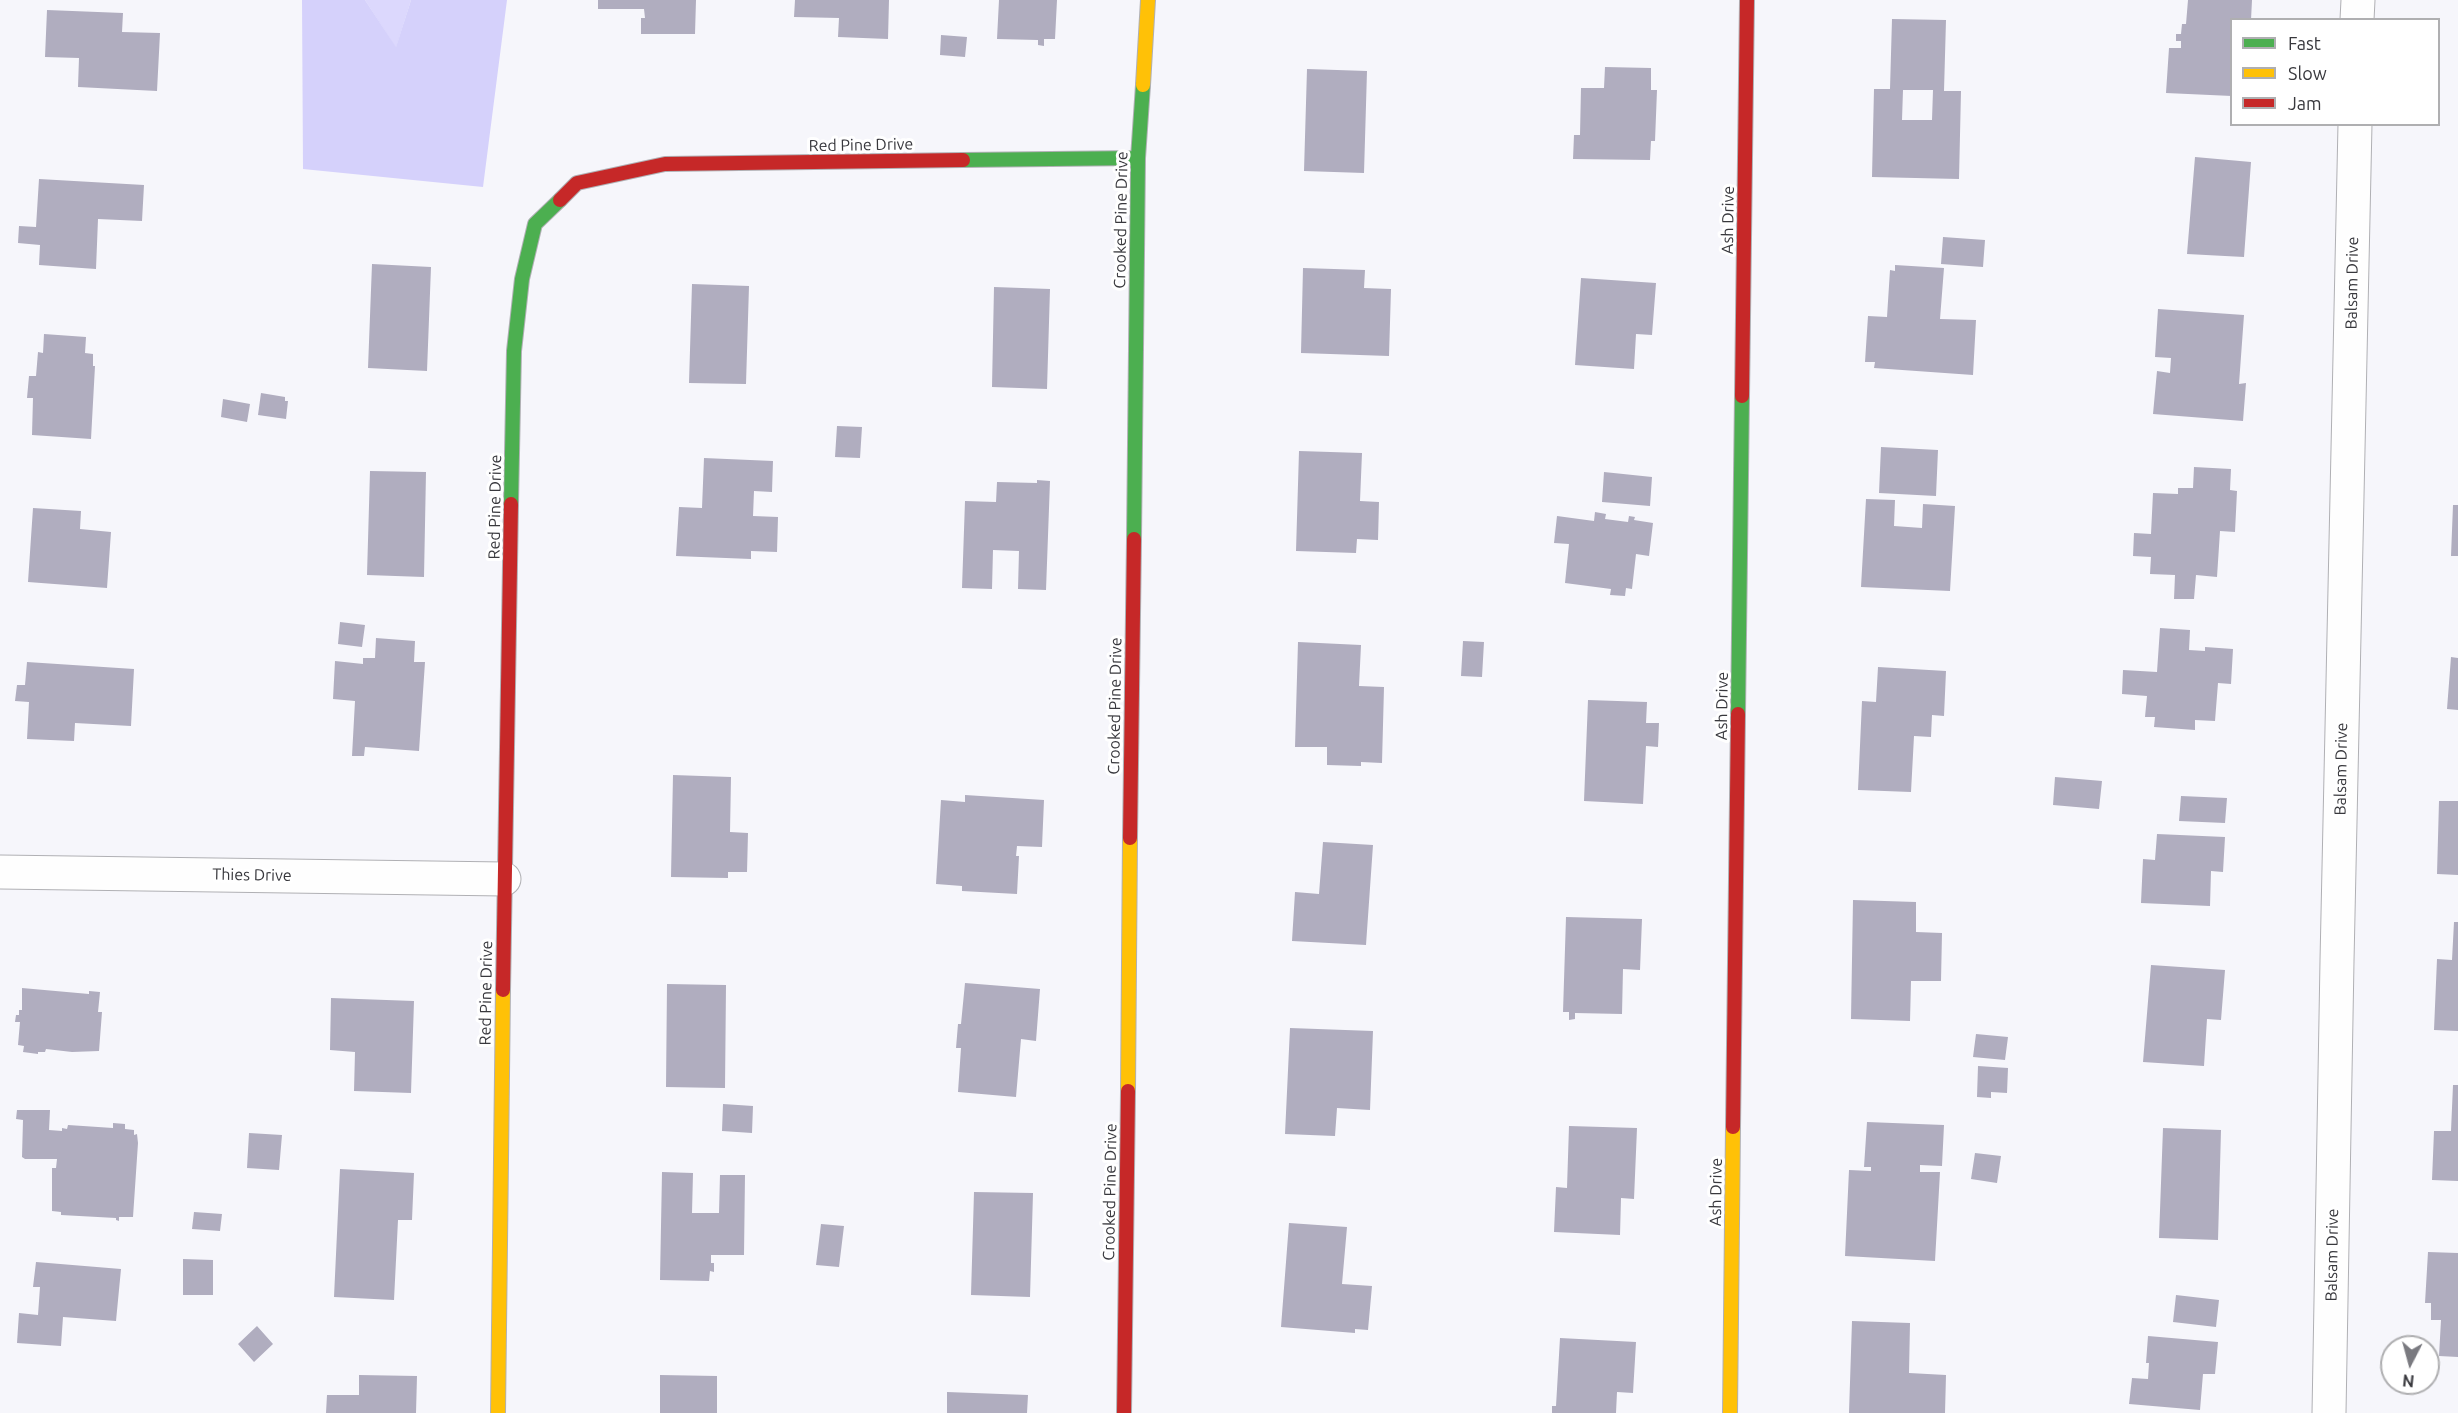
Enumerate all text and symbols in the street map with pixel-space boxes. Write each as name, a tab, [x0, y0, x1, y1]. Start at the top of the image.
legend	[2230, 18, 2440, 126]
text: Fast	[2288, 33, 2321, 53]
text: Slow	[2288, 63, 2327, 83]
text: Jam	[2288, 93, 2322, 113]
street label: Red Pine Drive	[808, 134, 914, 156]
street label: Crooked Pine Drive	[1110, 151, 1132, 289]
street label: Ash Drive	[1718, 186, 1738, 254]
street label: Balsam Drive	[2342, 236, 2362, 330]
street label: Red Pine Drive	[484, 454, 506, 560]
street label: Crooked Pine Drive	[1104, 637, 1126, 775]
street label: Ash Drive	[1712, 672, 1732, 740]
street label: Balsam Drive	[2331, 722, 2351, 816]
street label: Thies Drive	[212, 865, 292, 885]
street label: Red Pine Drive	[475, 940, 497, 1046]
street label: Crooked Pine Drive	[1099, 1123, 1121, 1261]
street label: Ash Drive	[1706, 1158, 1726, 1226]
street label: Balsam Drive	[2322, 1208, 2342, 1302]
north arrow	[2380, 1335, 2440, 1395]
text: N	[2401, 1371, 2415, 1390]

